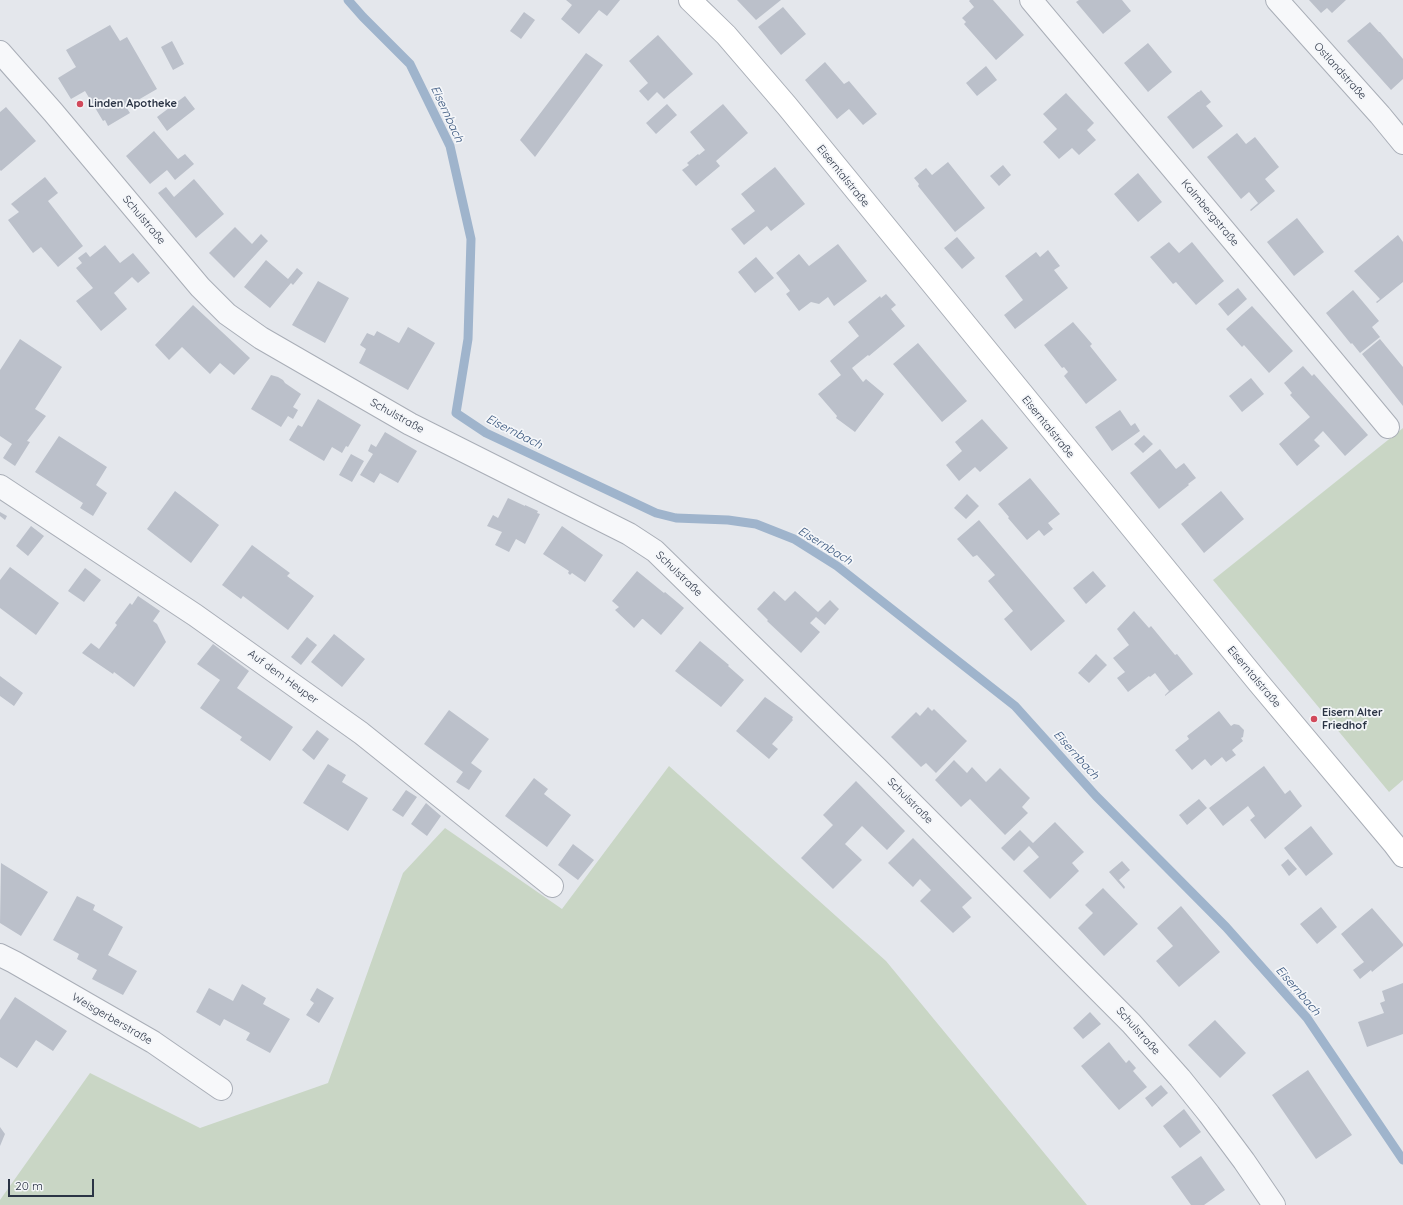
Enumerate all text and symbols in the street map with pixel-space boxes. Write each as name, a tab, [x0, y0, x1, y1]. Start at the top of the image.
street label: Ostlandstraße	[1311, 40, 1369, 102]
water label: Eisernbach	[428, 83, 466, 145]
place label: Linden Apotheke	[88, 97, 177, 111]
marker: Linden Apotheke	[75, 99, 85, 109]
street label: Eiserntalstraße	[814, 142, 872, 210]
street label: Kalmbergstraße	[1178, 177, 1242, 249]
street label: Schulstraße	[120, 193, 168, 247]
street label: Eiserntalstraße	[1019, 393, 1077, 461]
street label: Schulstraße	[368, 396, 426, 436]
water label: Eisernbach	[484, 412, 544, 452]
water label: Eisernbach	[795, 524, 855, 568]
street label: Schulstraße	[653, 549, 705, 599]
street label: Eiserntalstraße	[1225, 644, 1283, 710]
street label: Auf dem Heuper	[245, 647, 321, 707]
place label: Eisern Alter Friedhof	[1322, 706, 1383, 732]
marker: Eisern Alter Friedhof	[1309, 714, 1319, 724]
water label: Eisernbach	[1050, 728, 1102, 782]
street label: Schulstraße	[884, 775, 936, 827]
water label: Eisernbach	[1273, 963, 1323, 1019]
street label: Weisgerberstraße	[69, 991, 155, 1047]
street label: Schulstraße	[1113, 1004, 1163, 1058]
scale bar	[10, 1171, 96, 1197]
text: 20 m	[15, 1178, 43, 1193]

